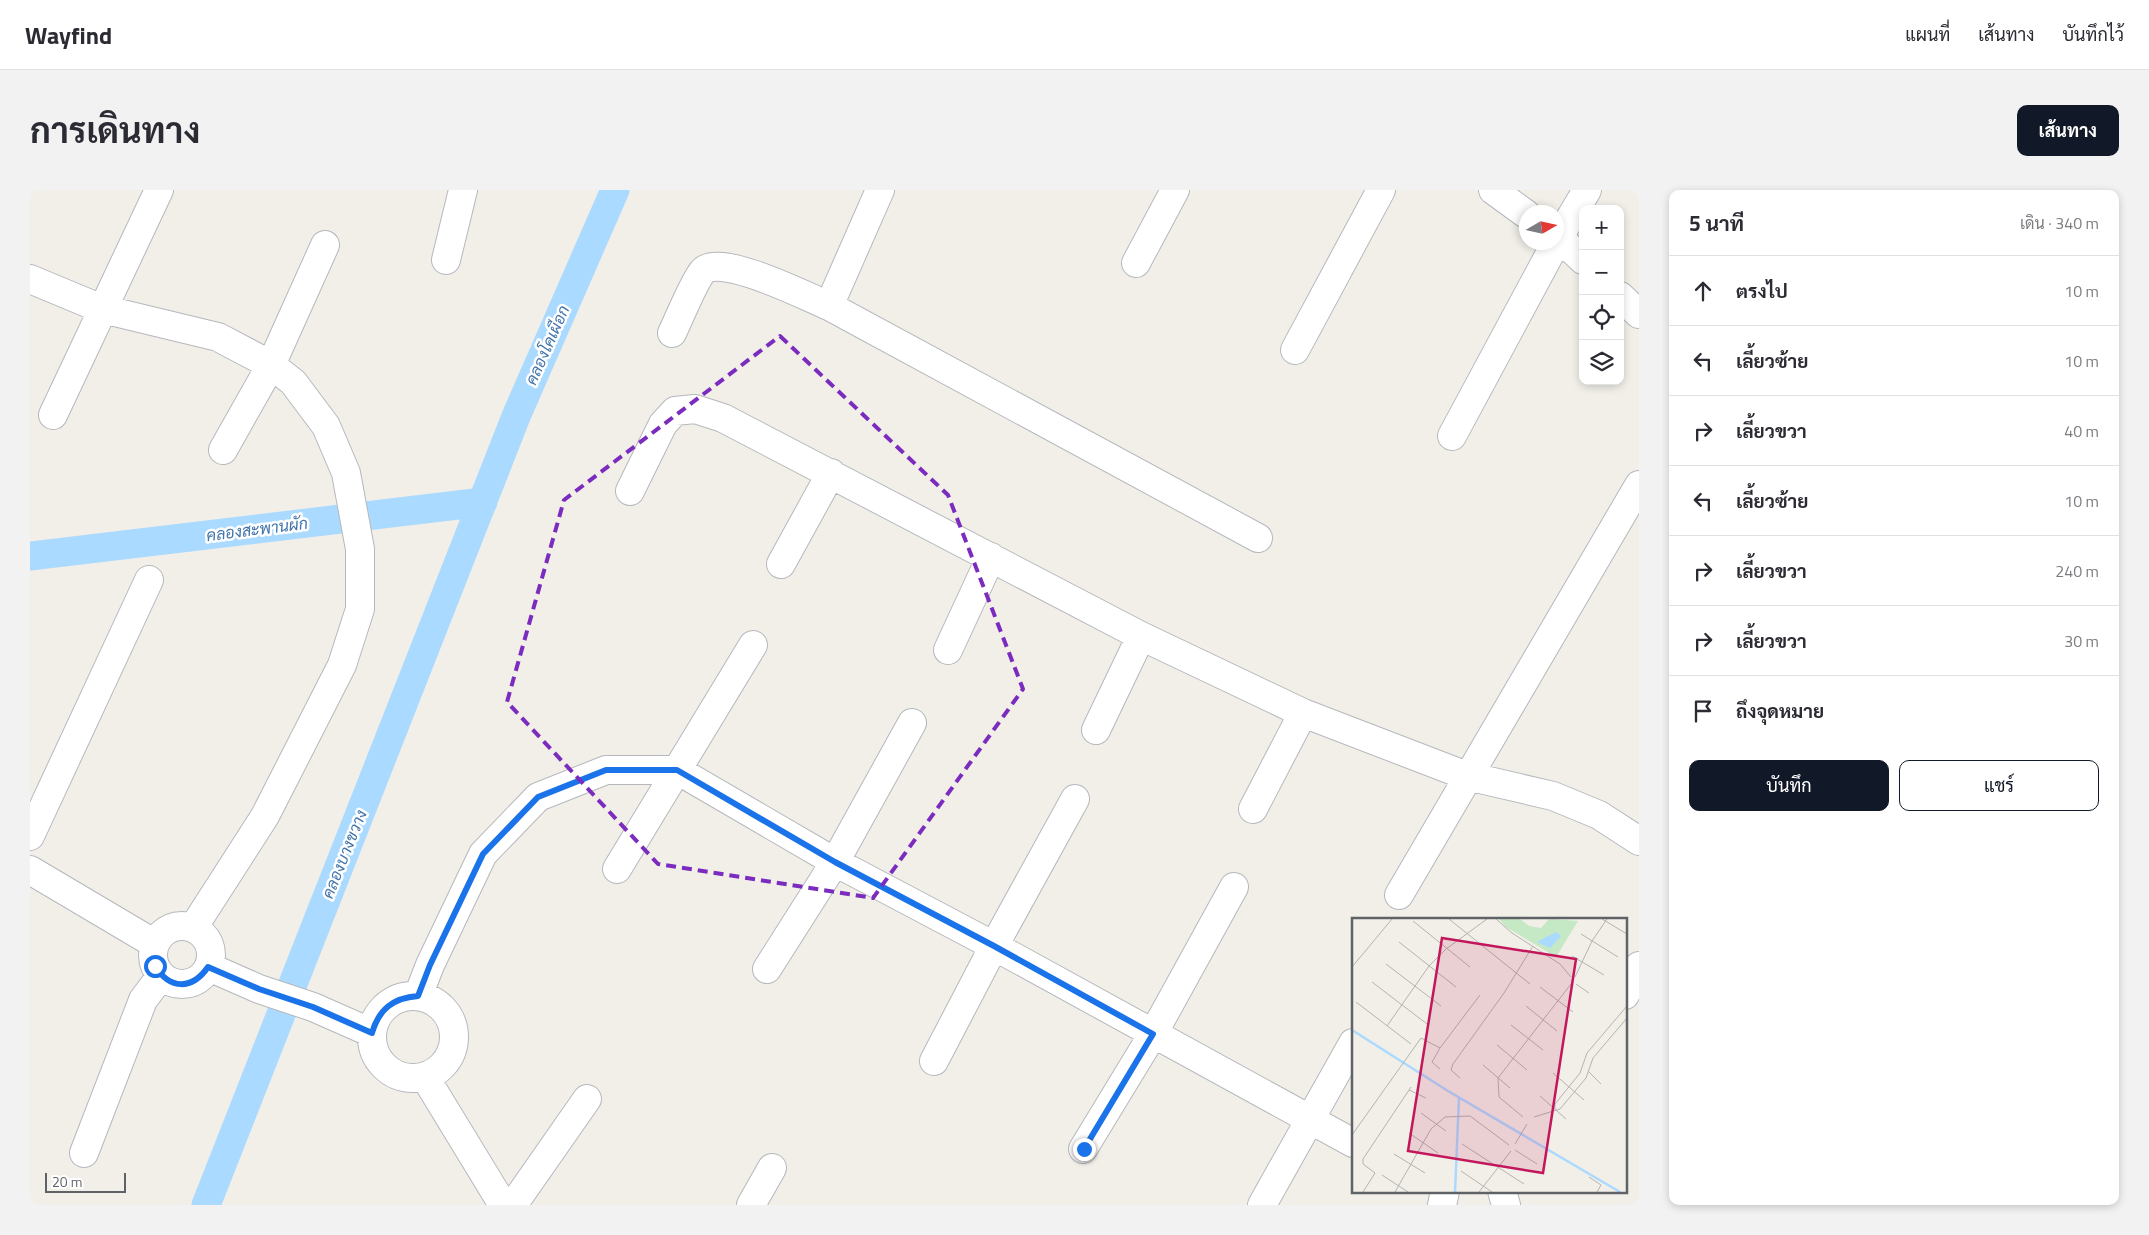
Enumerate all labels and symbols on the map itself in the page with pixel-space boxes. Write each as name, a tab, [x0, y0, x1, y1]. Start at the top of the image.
north arrow	[1519, 205, 1564, 250]
water label: คลองโคเผือก	[519, 301, 575, 389]
water label: คลองสะพานผัก	[205, 511, 309, 547]
water label: คลองบางขวาง	[315, 806, 373, 902]
inset map	[1352, 918, 1626, 1192]
route start	[144, 955, 167, 978]
route end	[1073, 1138, 1096, 1161]
scale bar	[45, 1170, 126, 1193]

